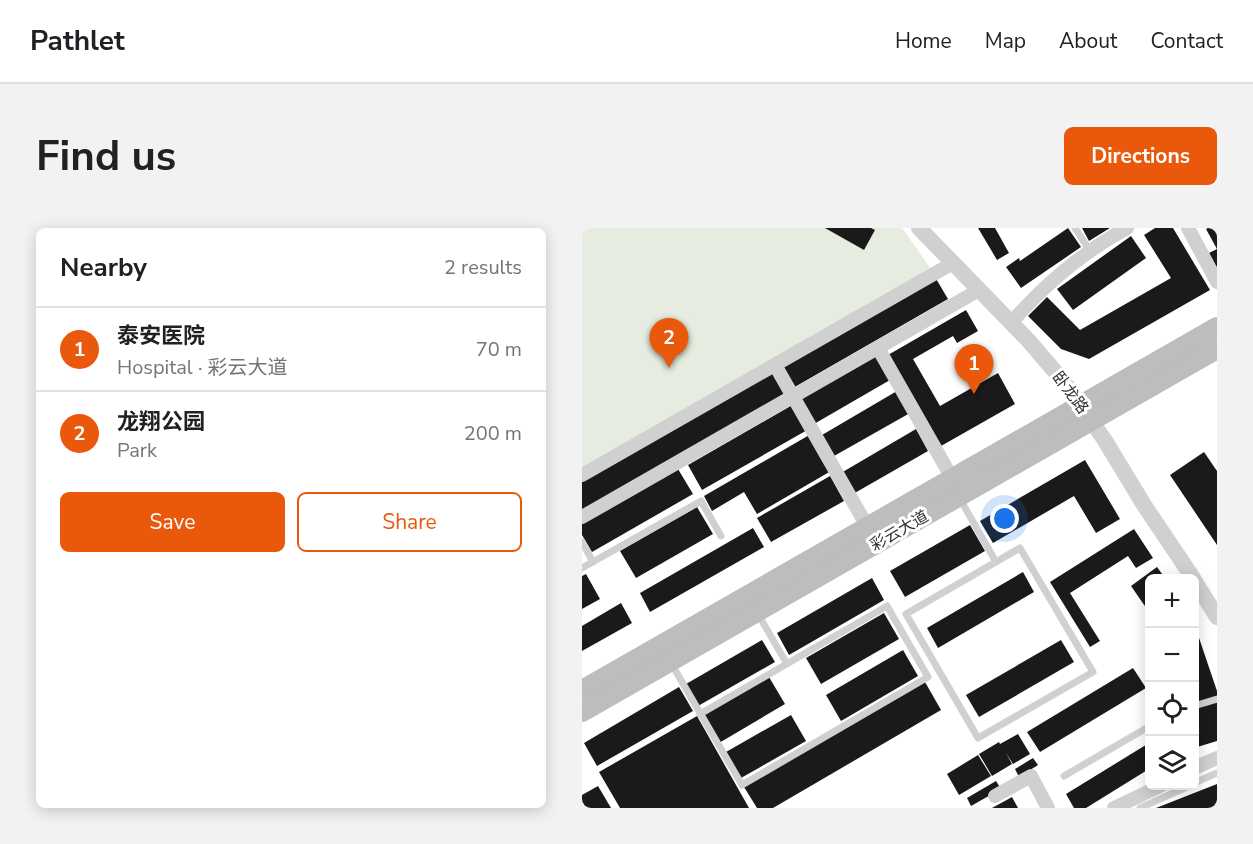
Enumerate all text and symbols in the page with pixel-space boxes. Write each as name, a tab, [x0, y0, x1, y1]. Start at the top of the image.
text: Pathlet	[30, 22, 125, 60]
text: Home	[895, 27, 952, 55]
text: Map	[985, 27, 1026, 55]
text: About	[1059, 27, 1117, 55]
text: Contact	[1150, 27, 1223, 55]
button: Directions	[1064, 127, 1217, 185]
text: Find us	[36, 128, 176, 185]
text: Nearby	[60, 250, 147, 285]
text: 2 results	[444, 254, 522, 281]
pin: 2	[650, 318, 688, 368]
text: 泰安医院	[117, 321, 205, 351]
text: 1	[74, 336, 86, 363]
text: 70 m	[476, 336, 522, 363]
pin: 1	[954, 344, 994, 394]
text: Hospital · 彩云大道	[117, 354, 288, 381]
street label: 卧龙路	[1047, 367, 1093, 418]
text: 龙翔公园	[117, 407, 205, 437]
text: 2	[74, 420, 86, 447]
text: 200 m	[464, 420, 522, 447]
text: Park	[117, 437, 157, 464]
button: Save	[60, 492, 285, 552]
button: Share	[297, 492, 522, 552]
your location	[990, 504, 1019, 533]
street label: 彩云大道	[866, 505, 933, 556]
map controls	[1145, 574, 1199, 790]
button: +	[1145, 574, 1199, 628]
button: −	[1145, 628, 1199, 682]
button: locate	[1145, 682, 1199, 736]
button: layers	[1145, 736, 1199, 790]

